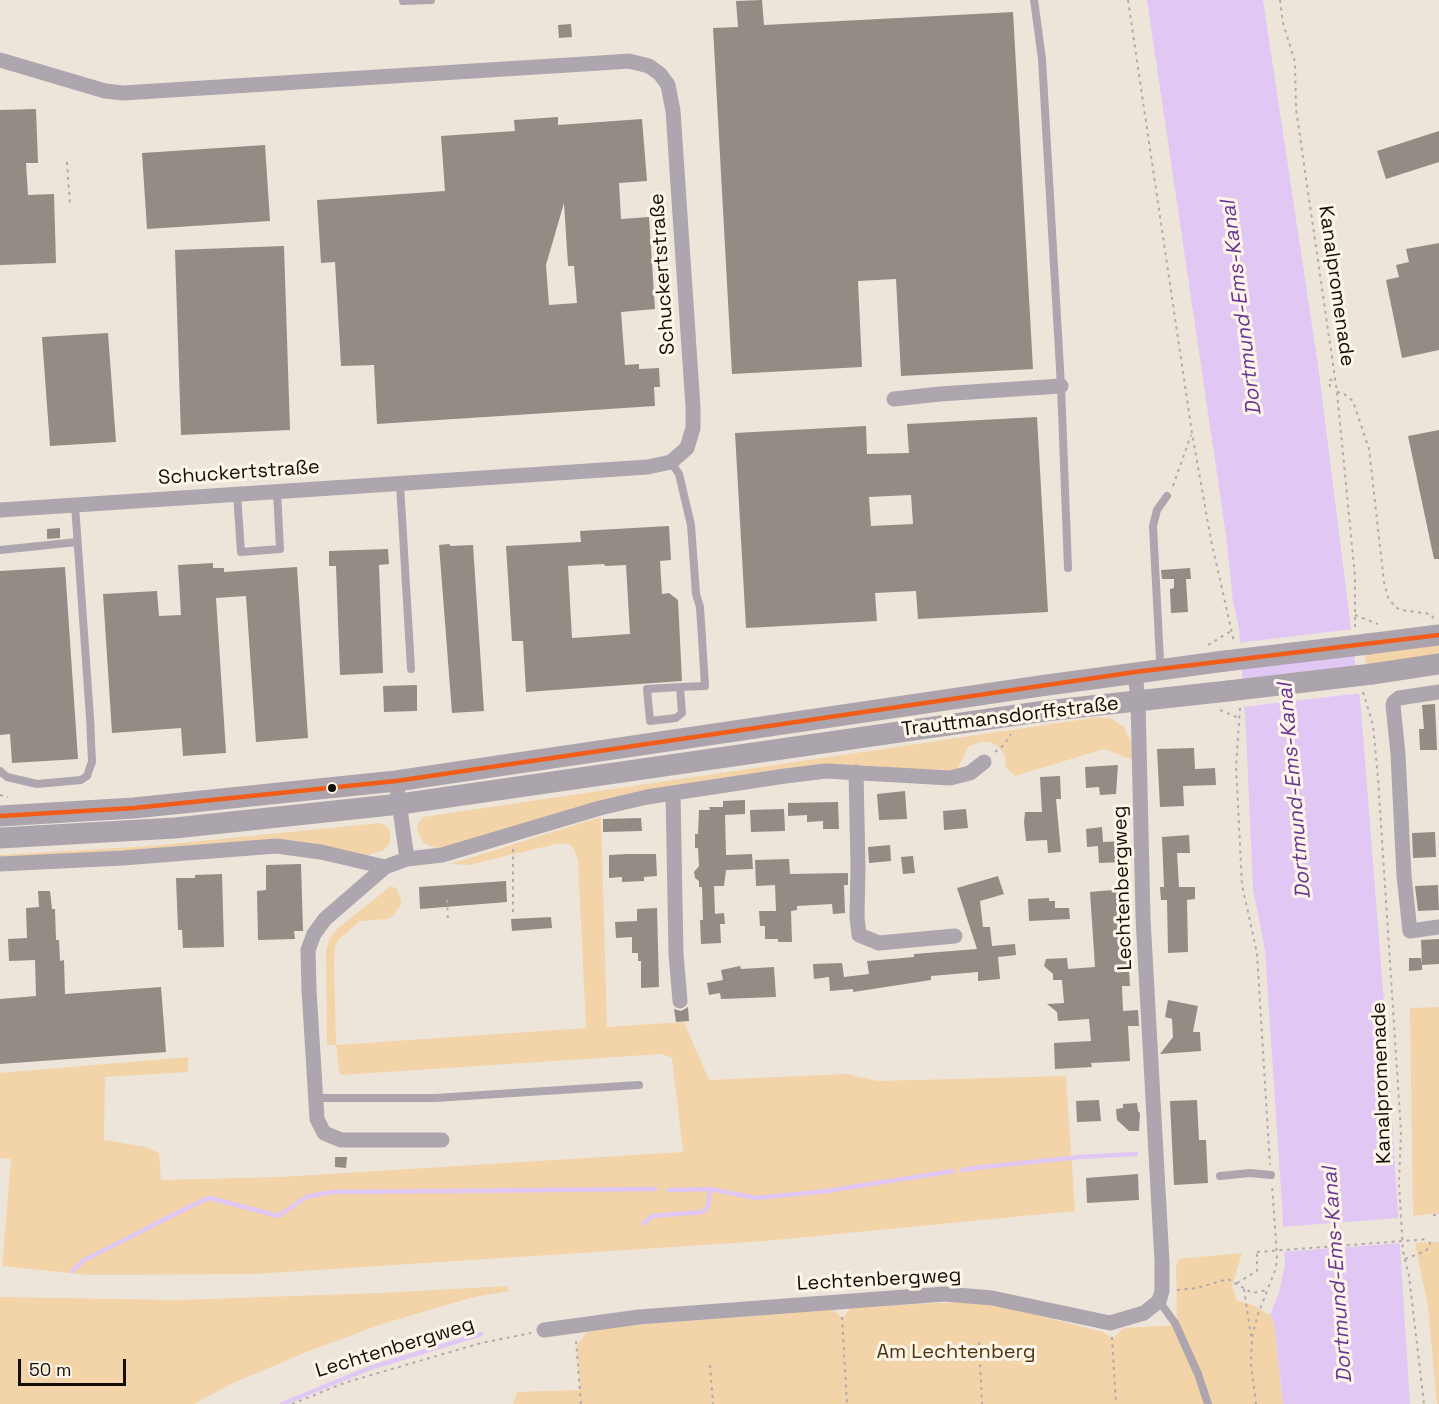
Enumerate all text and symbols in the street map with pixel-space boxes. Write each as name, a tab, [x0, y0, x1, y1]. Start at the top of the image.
street label: Schuckertstraße	[645, 192, 681, 356]
water label: Dortmund-Ems-Kanal	[1216, 199, 1268, 417]
street label: Kanalpromenade	[1313, 204, 1359, 368]
street label: Schuckertstraße	[157, 455, 321, 491]
water label: Dortmund-Ems-Kanal	[1273, 682, 1317, 900]
street label: Trauttmansdorffstraße	[900, 692, 1120, 742]
unlabelled marker	[326, 782, 338, 794]
street label: Lechtenbergweg	[1108, 805, 1138, 971]
street label: Kanalpromenade	[1367, 1002, 1397, 1164]
water label: Dortmund-Ems-Kanal	[1318, 1166, 1358, 1384]
street label: Lechtenbergweg	[796, 1264, 962, 1296]
street label: Lechtenbergweg	[313, 1312, 477, 1384]
park label: Am Lechtenberg	[876, 1341, 1036, 1365]
scale bar	[21, 1347, 129, 1385]
text: 50 m	[29, 1358, 71, 1381]

